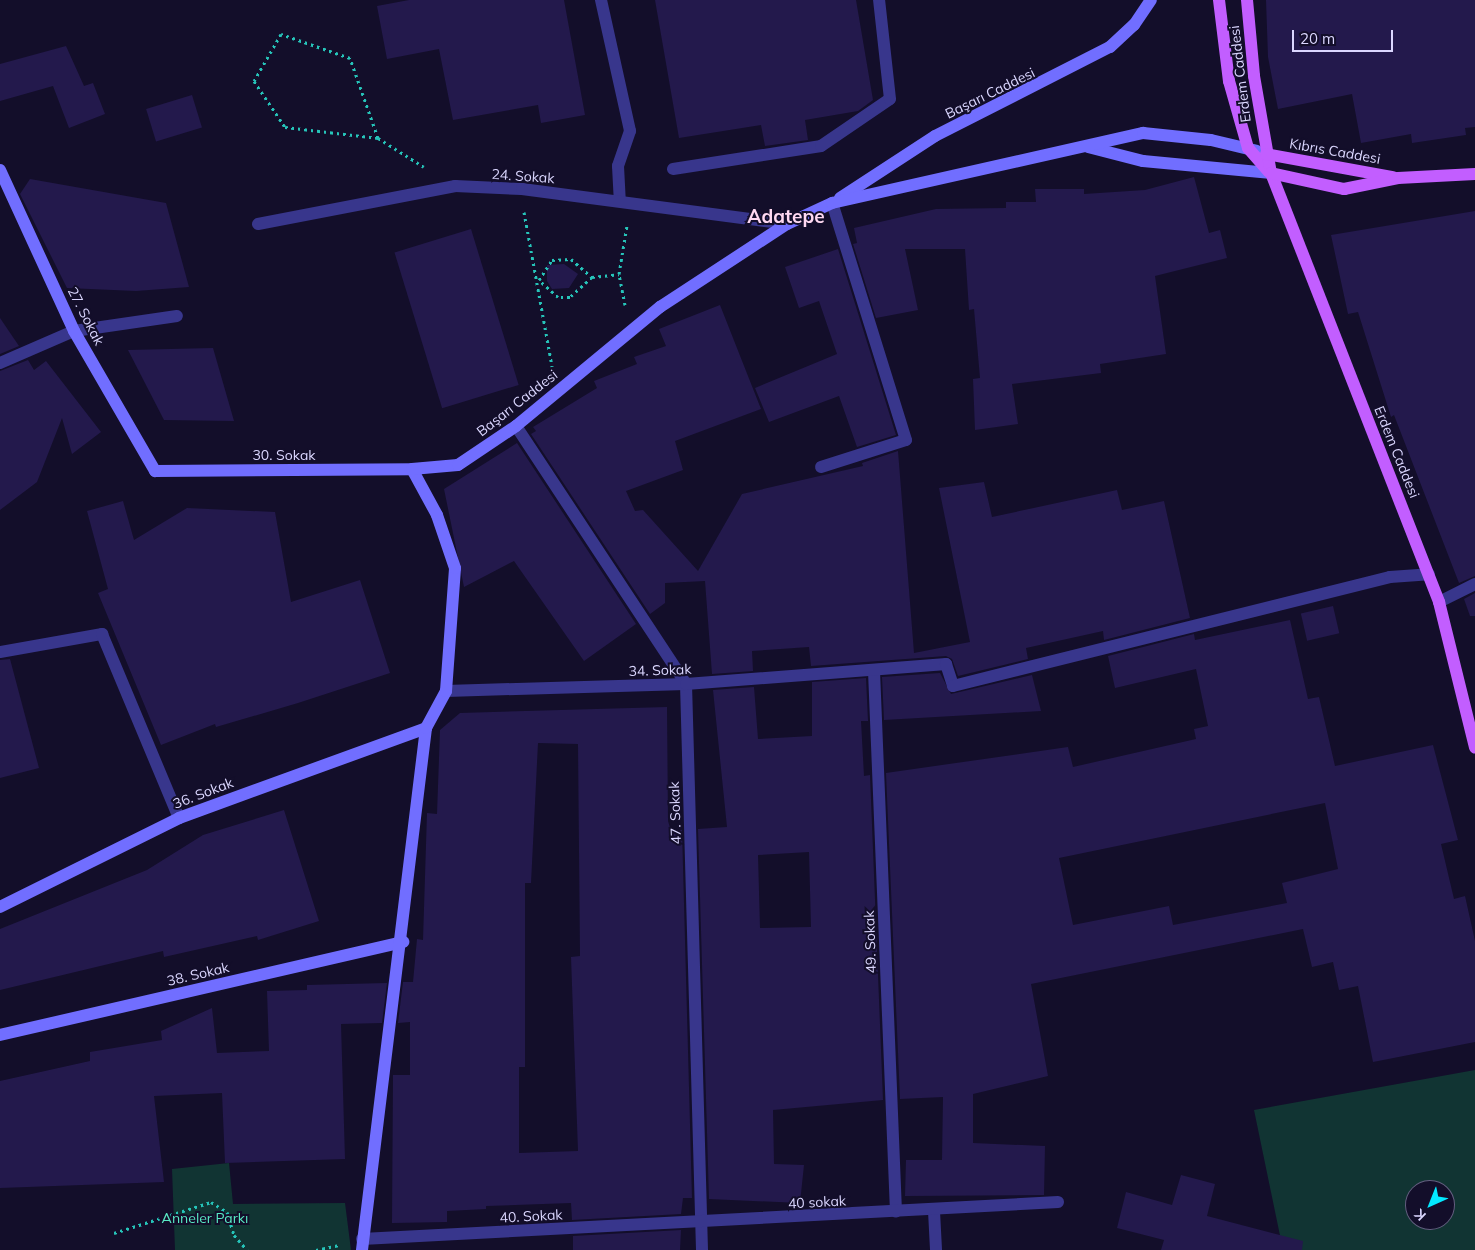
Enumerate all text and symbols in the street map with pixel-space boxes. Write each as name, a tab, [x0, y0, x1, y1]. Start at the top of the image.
scale bar	[1295, 20, 1396, 52]
street label: Erdem Caddesi	[1226, 25, 1254, 123]
text: 20 m	[1300, 29, 1335, 48]
street label: Başarı Caddesi	[942, 64, 1038, 122]
street label: Kıbrıs Caddesi	[1288, 135, 1382, 167]
street label: 24. Sokak	[491, 165, 555, 187]
district label: Adatepe	[747, 206, 825, 228]
street label: 27. Sokak	[64, 284, 108, 348]
street label: Başarı Caddesi	[473, 366, 561, 440]
street label: Erdem Caddesi	[1371, 404, 1423, 500]
street label: 30. Sokak	[252, 447, 316, 463]
street label: 34. Sokak	[628, 661, 692, 679]
street label: 36. Sokak	[171, 774, 235, 812]
street label: 47. Sokak	[666, 781, 684, 845]
street label: 49. Sokak	[861, 910, 879, 974]
street label: 38. Sokak	[165, 959, 231, 989]
north arrow	[1405, 1180, 1455, 1230]
street label: 40 sokak	[788, 1192, 846, 1212]
text: K	[1411, 1205, 1430, 1225]
street label: 40. Sokak	[499, 1206, 563, 1226]
park label: Anneler Parkı	[162, 1210, 248, 1226]

